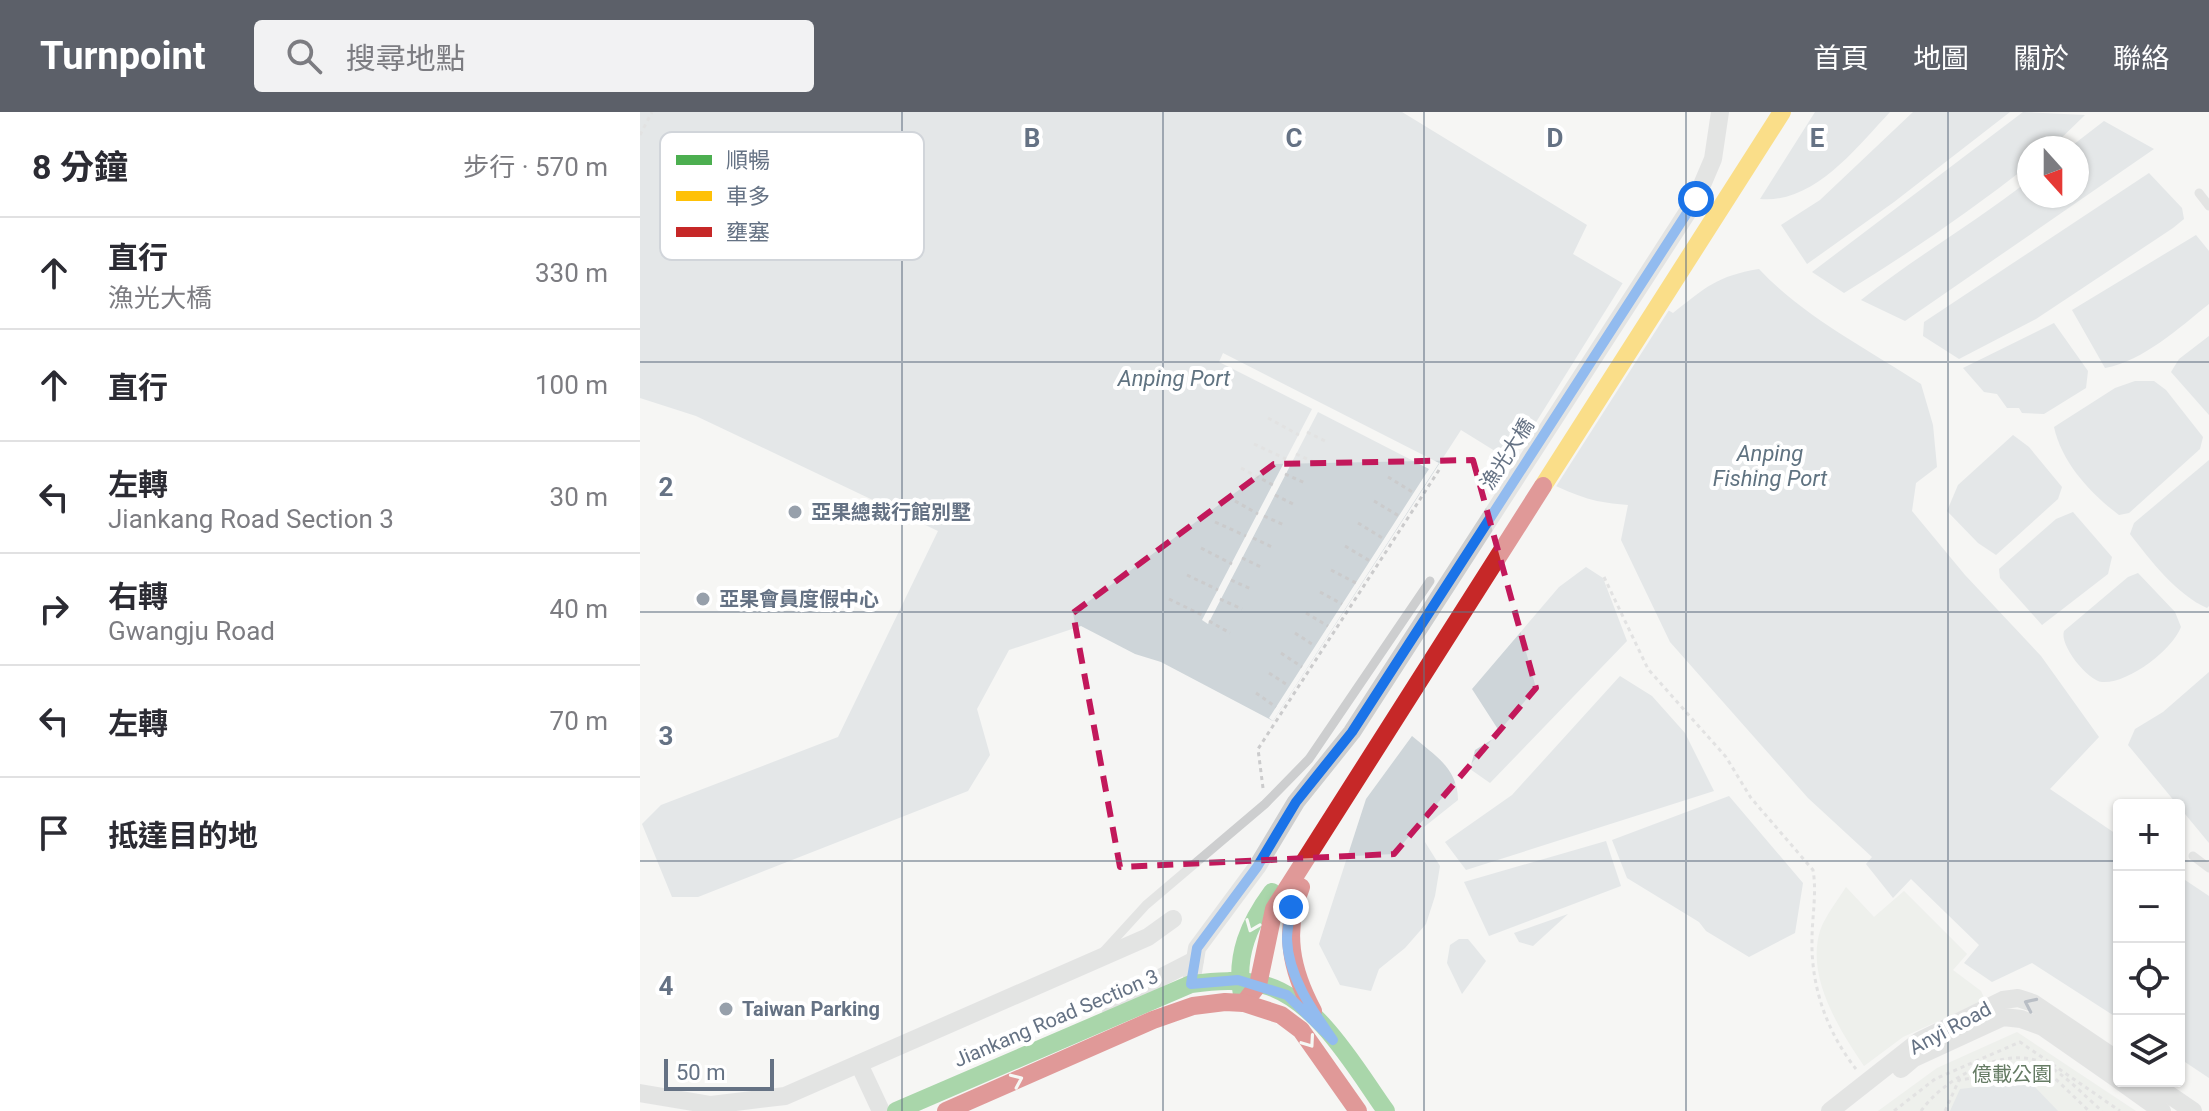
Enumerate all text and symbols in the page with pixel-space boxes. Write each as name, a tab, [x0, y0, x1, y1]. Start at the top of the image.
search box	[254, 20, 814, 92]
text: Turnpoint	[40, 34, 206, 78]
icon: search	[282, 34, 326, 78]
text: 搜尋地點	[346, 41, 466, 76]
text: 首頁	[1813, 42, 1869, 75]
text: 地圖	[1913, 42, 1969, 75]
text: 關於	[2013, 42, 2069, 75]
text: 聯絡	[2113, 42, 2169, 75]
text: B	[1024, 123, 1040, 153]
text: C	[1285, 123, 1303, 153]
text: D	[1547, 123, 1563, 153]
text: E	[1810, 123, 1825, 153]
legend	[660, 132, 924, 260]
north arrow	[2017, 136, 2089, 208]
text: 8 分鐘	[32, 147, 128, 187]
text: 順暢	[726, 148, 770, 173]
text: 步行 · 570 m	[463, 152, 608, 182]
route start	[1678, 181, 1714, 217]
text: 車多	[726, 184, 770, 209]
text: 壅塞	[726, 220, 770, 245]
text: 直行	[108, 240, 168, 275]
icon: ahead	[32, 251, 76, 295]
text: 330 m	[535, 258, 608, 288]
text: 漁光大橋	[108, 283, 212, 313]
icon: ahead	[32, 363, 76, 407]
water label: Anping Port	[1117, 366, 1231, 391]
text: 直行	[108, 370, 168, 405]
text: 100 m	[535, 370, 608, 400]
street label: 漁光大橋	[1475, 414, 1539, 494]
water label: Anping Fishing Port	[1713, 441, 1828, 491]
text: 左轉	[108, 467, 168, 502]
text: 2	[659, 472, 673, 502]
icon: left	[32, 475, 76, 519]
text: 30 m	[550, 482, 608, 512]
place label: 亞果總裁行館別墅	[811, 500, 971, 524]
marker: 亞果總裁行館別墅	[786, 503, 804, 521]
text: Jiankang Road Section 3	[108, 504, 394, 534]
text: 右轉	[108, 579, 168, 614]
icon: right	[32, 587, 76, 631]
place label: 亞果會員度假中心	[719, 587, 879, 611]
marker: 亞果會員度假中心	[694, 590, 712, 608]
text: 40 m	[550, 594, 608, 624]
text: Gwangju Road	[108, 616, 275, 646]
icon: left	[32, 699, 76, 743]
text: 左轉	[108, 706, 168, 741]
text: 70 m	[550, 706, 608, 736]
text: 3	[659, 721, 673, 751]
map controls	[2113, 799, 2185, 1087]
button: +	[2113, 799, 2185, 871]
icon: arrive	[32, 811, 76, 855]
text: 抵達目的地	[108, 818, 258, 853]
button: −	[2113, 871, 2185, 943]
route end	[1273, 889, 1309, 925]
one-way arrow	[1245, 918, 1262, 932]
button: locate	[2113, 943, 2185, 1015]
street label: Jiankang Road Section 3	[950, 964, 1162, 1072]
text: 4	[659, 971, 674, 1001]
street label: Anyi Road	[1905, 996, 1995, 1060]
place label: Taiwan Parking	[742, 997, 880, 1021]
one-way arrow	[2023, 998, 2038, 1014]
marker: Taiwan Parking	[717, 1000, 735, 1018]
button: layers	[2113, 1015, 2185, 1087]
one-way arrow	[1299, 1033, 1314, 1048]
scale bar	[664, 1055, 774, 1091]
text: 50 m	[676, 1060, 725, 1085]
park label: 億載公園	[1972, 1062, 2052, 1086]
one-way arrow	[1009, 1073, 1024, 1089]

